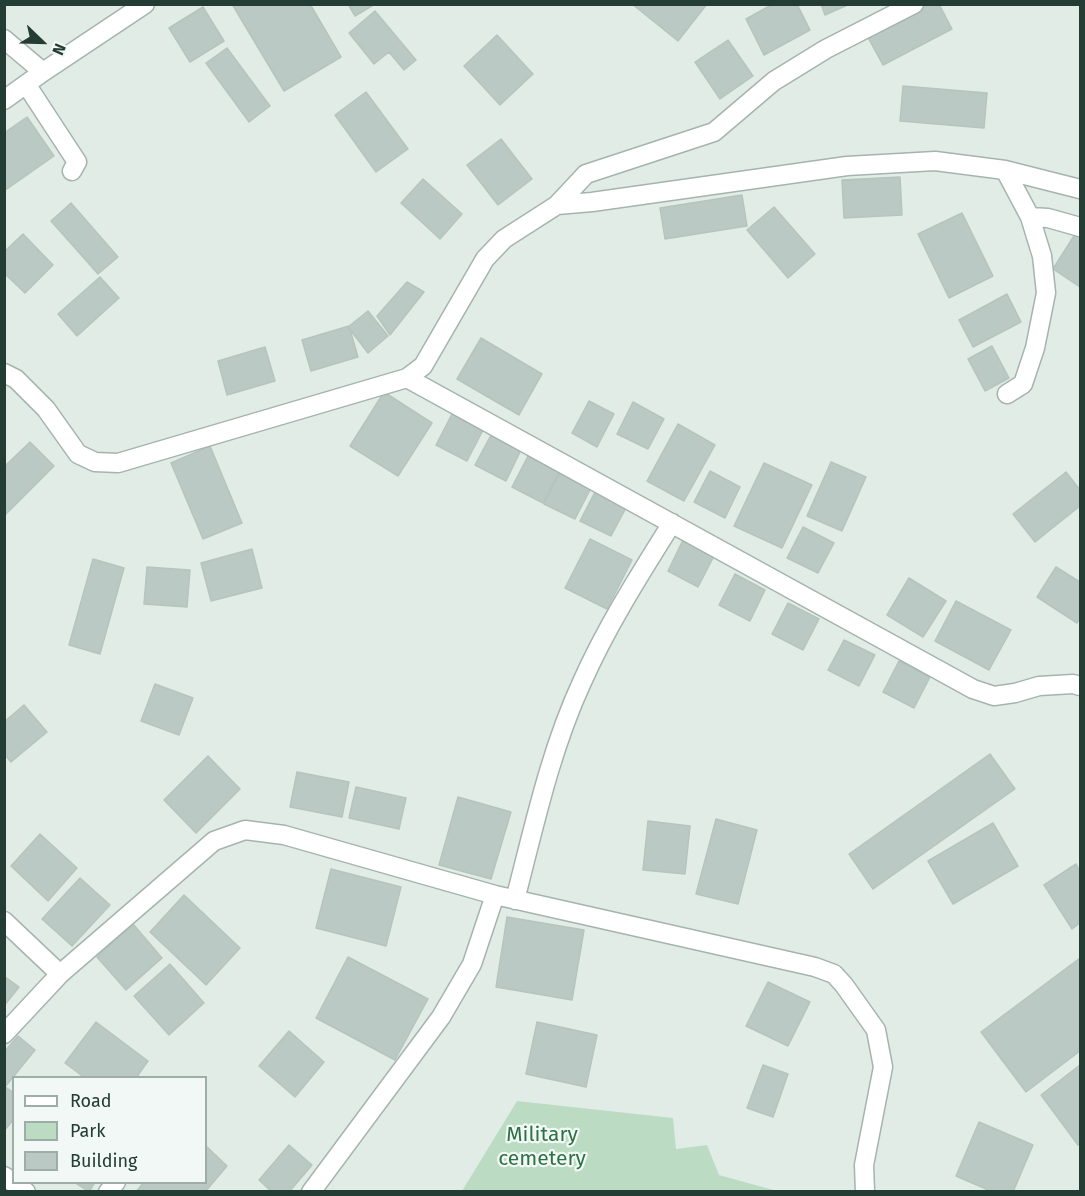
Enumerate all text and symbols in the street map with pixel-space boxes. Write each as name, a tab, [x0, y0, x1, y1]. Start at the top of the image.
north arrow	[12, 12, 72, 72]
text: N	[48, 41, 70, 58]
legend	[12, 1076, 207, 1184]
text: Road	[70, 1090, 112, 1112]
text: Park	[70, 1120, 105, 1142]
park label: Military cemetery	[498, 1122, 586, 1172]
text: Building	[70, 1150, 137, 1172]

